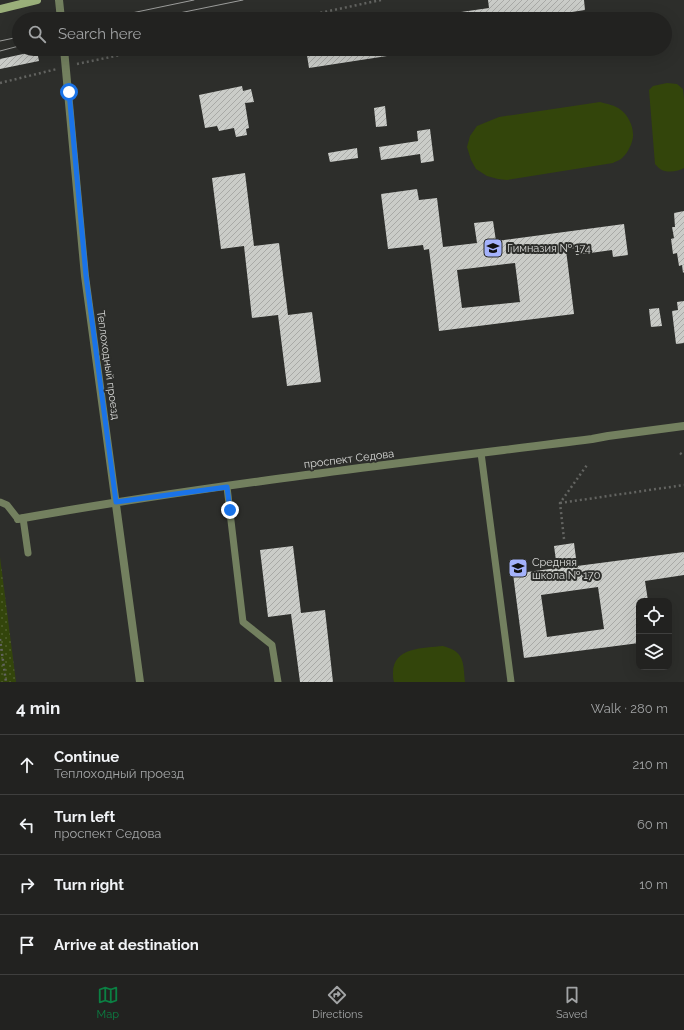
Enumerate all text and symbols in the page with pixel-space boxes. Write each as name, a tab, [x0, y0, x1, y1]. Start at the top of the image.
search box	[12, 12, 672, 56]
icon: search	[26, 23, 48, 45]
text: Search here	[58, 25, 141, 43]
route start	[60, 83, 78, 101]
school or university icon: Гимназия № 174	[482, 237, 504, 259]
place label: Гимназия № 174	[507, 242, 591, 255]
street label: Теплоходный проезд	[94, 310, 122, 421]
street label: проспект Седова	[303, 447, 395, 471]
route end	[221, 501, 239, 519]
place label: Средняя школа № 170	[532, 556, 601, 582]
school or university icon: Средняя школа № 170	[507, 557, 529, 579]
map controls	[636, 598, 672, 670]
button: locate	[636, 598, 672, 634]
button: layers	[636, 634, 672, 670]
text: 4 min	[16, 698, 60, 718]
text: Walk · 280 m	[591, 701, 668, 716]
text: Continue	[54, 748, 119, 766]
icon: ahead	[16, 754, 38, 776]
text: 210 m	[632, 757, 668, 772]
text: Теплоходный проезд	[54, 766, 184, 781]
text: Turn left	[54, 808, 115, 826]
icon: left	[16, 814, 38, 836]
text: 60 m	[637, 817, 668, 832]
text: проспект Седова	[54, 826, 161, 841]
icon: right	[16, 874, 38, 896]
text: Turn right	[54, 876, 124, 894]
text: 10 m	[639, 877, 668, 892]
icon: arrive	[16, 934, 38, 956]
text: Arrive at destination	[54, 936, 199, 954]
tab: Map	[97, 984, 119, 1021]
tab: Directions	[312, 984, 363, 1021]
tab: Saved	[556, 984, 587, 1021]

